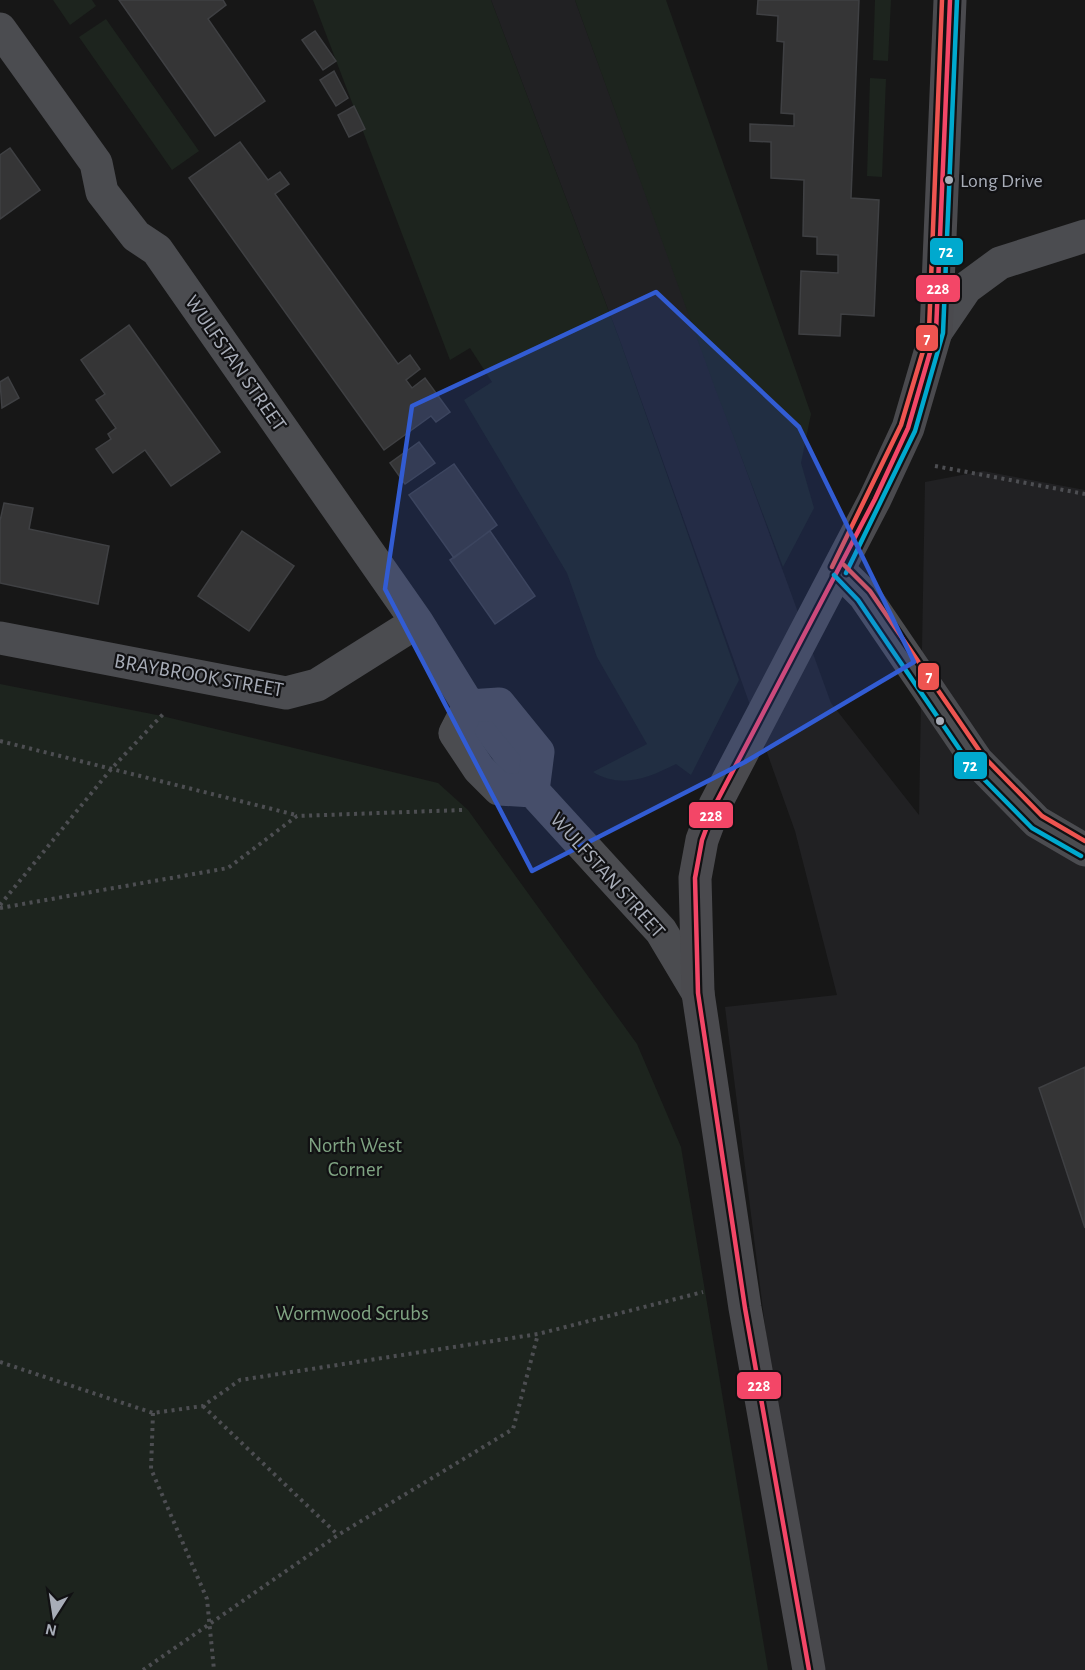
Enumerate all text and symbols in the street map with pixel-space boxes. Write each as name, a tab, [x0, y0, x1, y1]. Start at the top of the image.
place label: Long Drive	[960, 171, 1043, 191]
marker: Long Drive	[943, 174, 955, 186]
line badge: 72	[929, 237, 964, 266]
text: 72	[939, 244, 954, 260]
line badge: 228	[915, 274, 961, 303]
text: 228	[927, 281, 950, 297]
street label: WULFSTAN STREET	[181, 292, 290, 435]
line badge: 7	[915, 324, 939, 352]
text: 7	[924, 331, 931, 347]
street label: BRAYBROOK STREET	[113, 650, 285, 701]
line badge: 7	[917, 662, 940, 691]
text: 7	[926, 669, 933, 685]
unlabelled marker	[934, 715, 946, 727]
line badge: 72	[953, 751, 988, 780]
text: 72	[963, 758, 978, 774]
line badge: 228	[688, 801, 734, 829]
text: 228	[700, 808, 723, 824]
street label: WULFSTAN STREET	[546, 809, 669, 942]
park label: North West Corner	[308, 1135, 402, 1180]
park label: Wormwood Scrubs	[275, 1303, 429, 1324]
line badge: 228	[736, 1371, 782, 1400]
text: 228	[748, 1378, 771, 1394]
north arrow	[24, 1586, 84, 1646]
text: N	[44, 1621, 58, 1639]

